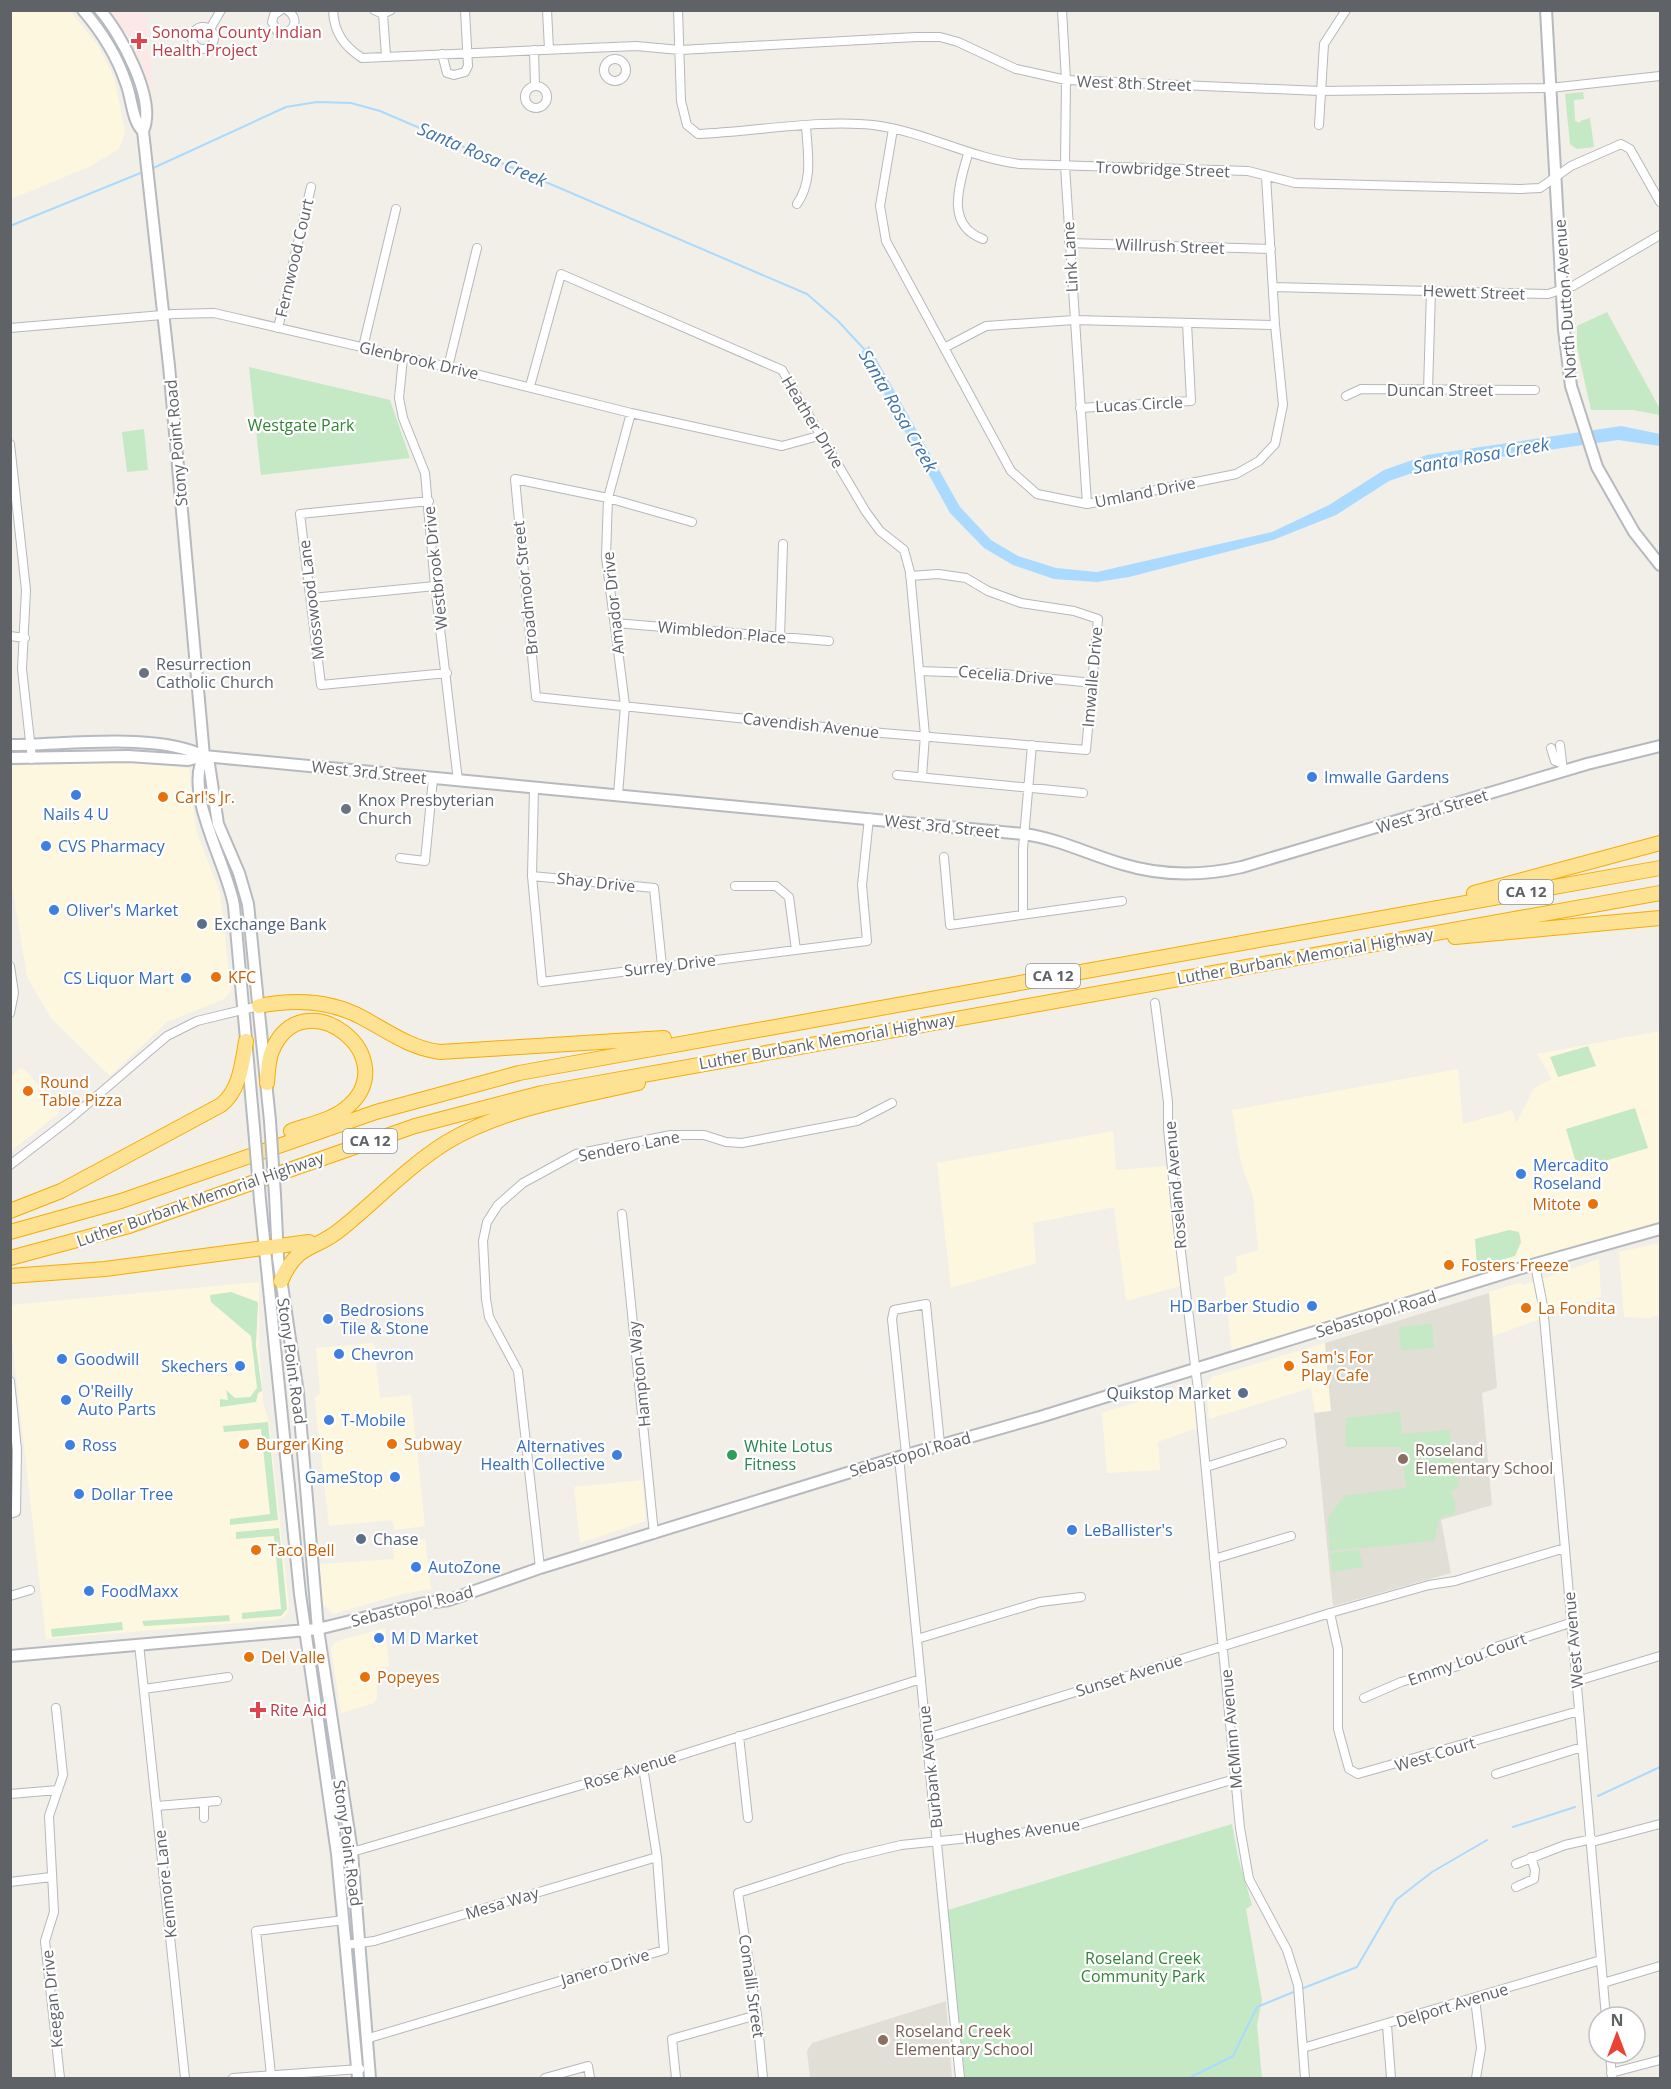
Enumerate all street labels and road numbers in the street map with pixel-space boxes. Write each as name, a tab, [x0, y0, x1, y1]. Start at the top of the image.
street label: West 8th Street	[1076, 70, 1192, 96]
street label: Trowbridge Street	[1096, 156, 1231, 182]
street label: Fernwood Court	[270, 196, 318, 319]
street label: North Dutton Avenue	[1548, 218, 1582, 380]
street label: Link Lane	[1057, 221, 1083, 293]
street label: Willrush Street	[1115, 233, 1225, 259]
street label: Hewett Street	[1422, 279, 1526, 305]
street label: Glenbrook Drive	[357, 336, 481, 384]
street label: Heather Drive	[777, 372, 849, 472]
street label: Stony Point Road	[159, 379, 193, 507]
street label: Duncan Street	[1387, 379, 1494, 401]
street label: Lucas Circle	[1095, 391, 1183, 417]
street label: Umland Drive	[1093, 471, 1197, 513]
street label: Westbrook Drive	[418, 505, 452, 631]
street label: Broadmoor Street	[507, 520, 543, 656]
street label: Mosswood Lane	[293, 539, 329, 661]
street label: Amador Drive	[597, 551, 629, 655]
street label: Wimbledon Place	[657, 615, 787, 649]
street label: Imwalle Drive	[1077, 626, 1107, 728]
street label: Cecelia Drive	[957, 660, 1055, 690]
street label: Cavendish Avenue	[742, 707, 880, 743]
street label: West 3rd Street	[310, 755, 428, 789]
street label: West 3rd Street	[1374, 784, 1491, 838]
street label: West 3rd Street	[883, 809, 1001, 843]
street label: Shay Drive	[556, 867, 636, 897]
road number: CA 12	[1499, 880, 1553, 904]
street label: Luther Burbank Memorial Highway	[1175, 922, 1436, 989]
street label: Surrey Drive	[623, 948, 717, 982]
road number: CA 12	[1026, 964, 1080, 988]
street label: Luther Burbank Memorial Highway	[697, 1007, 958, 1074]
street label: Roseland Avenue	[1158, 1120, 1192, 1250]
street label: Sendero Lane	[576, 1125, 682, 1167]
road number: CA 12	[343, 1129, 397, 1153]
street label: Luther Burbank Memorial Highway	[73, 1146, 328, 1252]
street label: Sebastopol Road	[1313, 1285, 1439, 1343]
street label: Stony Point Road	[272, 1296, 312, 1426]
street label: Hampton Way	[622, 1319, 655, 1428]
street label: Sebastopol Road	[847, 1426, 973, 1482]
street label: Sebastopol Road	[349, 1580, 475, 1632]
street label: West Avenue	[1558, 1591, 1588, 1689]
street label: Emmy Lou Court	[1405, 1627, 1529, 1691]
street label: Sunset Avenue	[1073, 1648, 1185, 1702]
street label: McMinn Avenue	[1215, 1668, 1247, 1790]
street label: Burbank Avenue	[913, 1704, 947, 1830]
street label: West Court	[1392, 1731, 1478, 1777]
street label: Rose Avenue	[581, 1745, 679, 1795]
street label: Stony Point Road	[328, 1778, 368, 1908]
street label: Hughes Avenue	[963, 1813, 1081, 1849]
street label: Kenmore Lane	[148, 1829, 182, 1939]
street label: Mesa Way	[463, 1881, 542, 1925]
street label: Comalli Street	[734, 1933, 770, 2039]
street label: Janero Drive	[556, 1943, 652, 1991]
street label: Keegan Drive	[36, 1949, 68, 2049]
street label: Delport Avenue	[1393, 1977, 1511, 2032]

